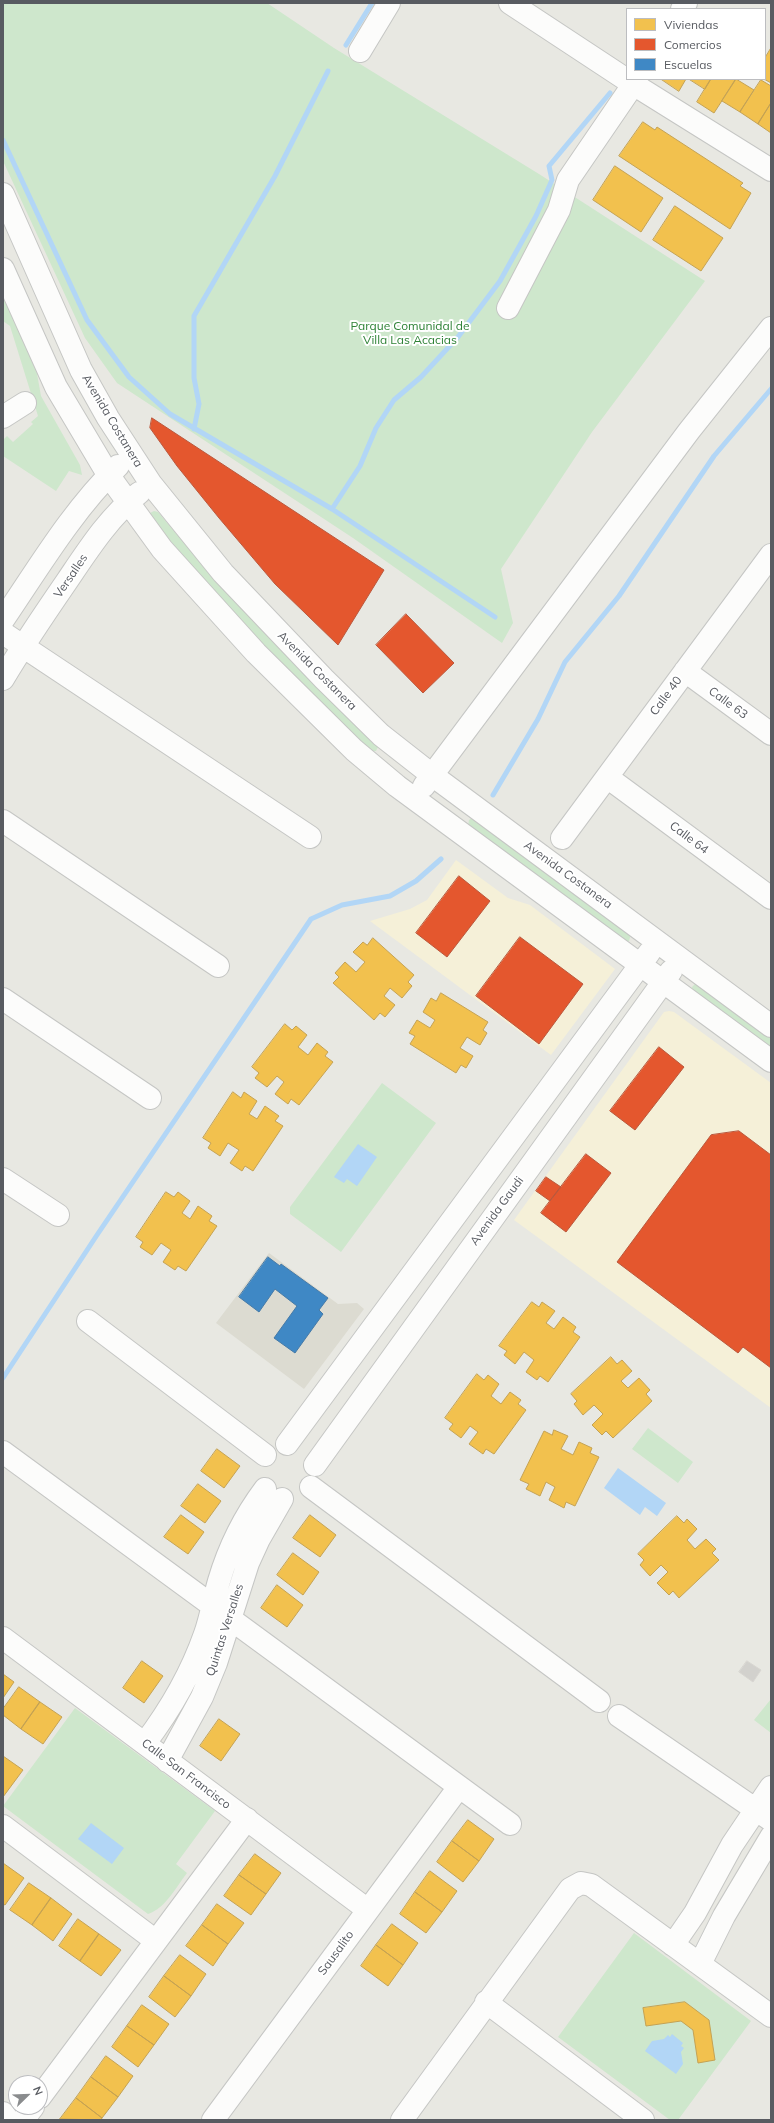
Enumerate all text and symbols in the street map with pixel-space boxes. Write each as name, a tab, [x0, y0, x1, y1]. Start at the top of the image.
legend	[626, 8, 766, 80]
text: Viviendas	[664, 17, 718, 32]
text: Comercios	[664, 37, 722, 52]
text: Escuelas	[664, 57, 712, 72]
park label: Parque Comunidal de Villa Las Acacias	[351, 319, 469, 347]
street label: Avenida Costanera	[79, 372, 145, 470]
street label: Versalles	[51, 551, 91, 601]
street label: Avenida Costanera	[275, 629, 359, 713]
street label: Calle 40	[647, 674, 685, 718]
street label: Calle 63	[706, 684, 750, 722]
street label: Calle 64	[667, 819, 711, 857]
street label: Avenida Costanera	[521, 838, 615, 912]
street label: Avenida Gaudi	[467, 1174, 527, 1248]
street label: Quintas Versalles	[203, 1582, 247, 1678]
street label: Calle San Francisco	[139, 1736, 233, 1812]
street label: Sausalito	[315, 1928, 357, 1978]
north arrow	[8, 2075, 48, 2115]
text: N	[30, 2084, 46, 2097]

